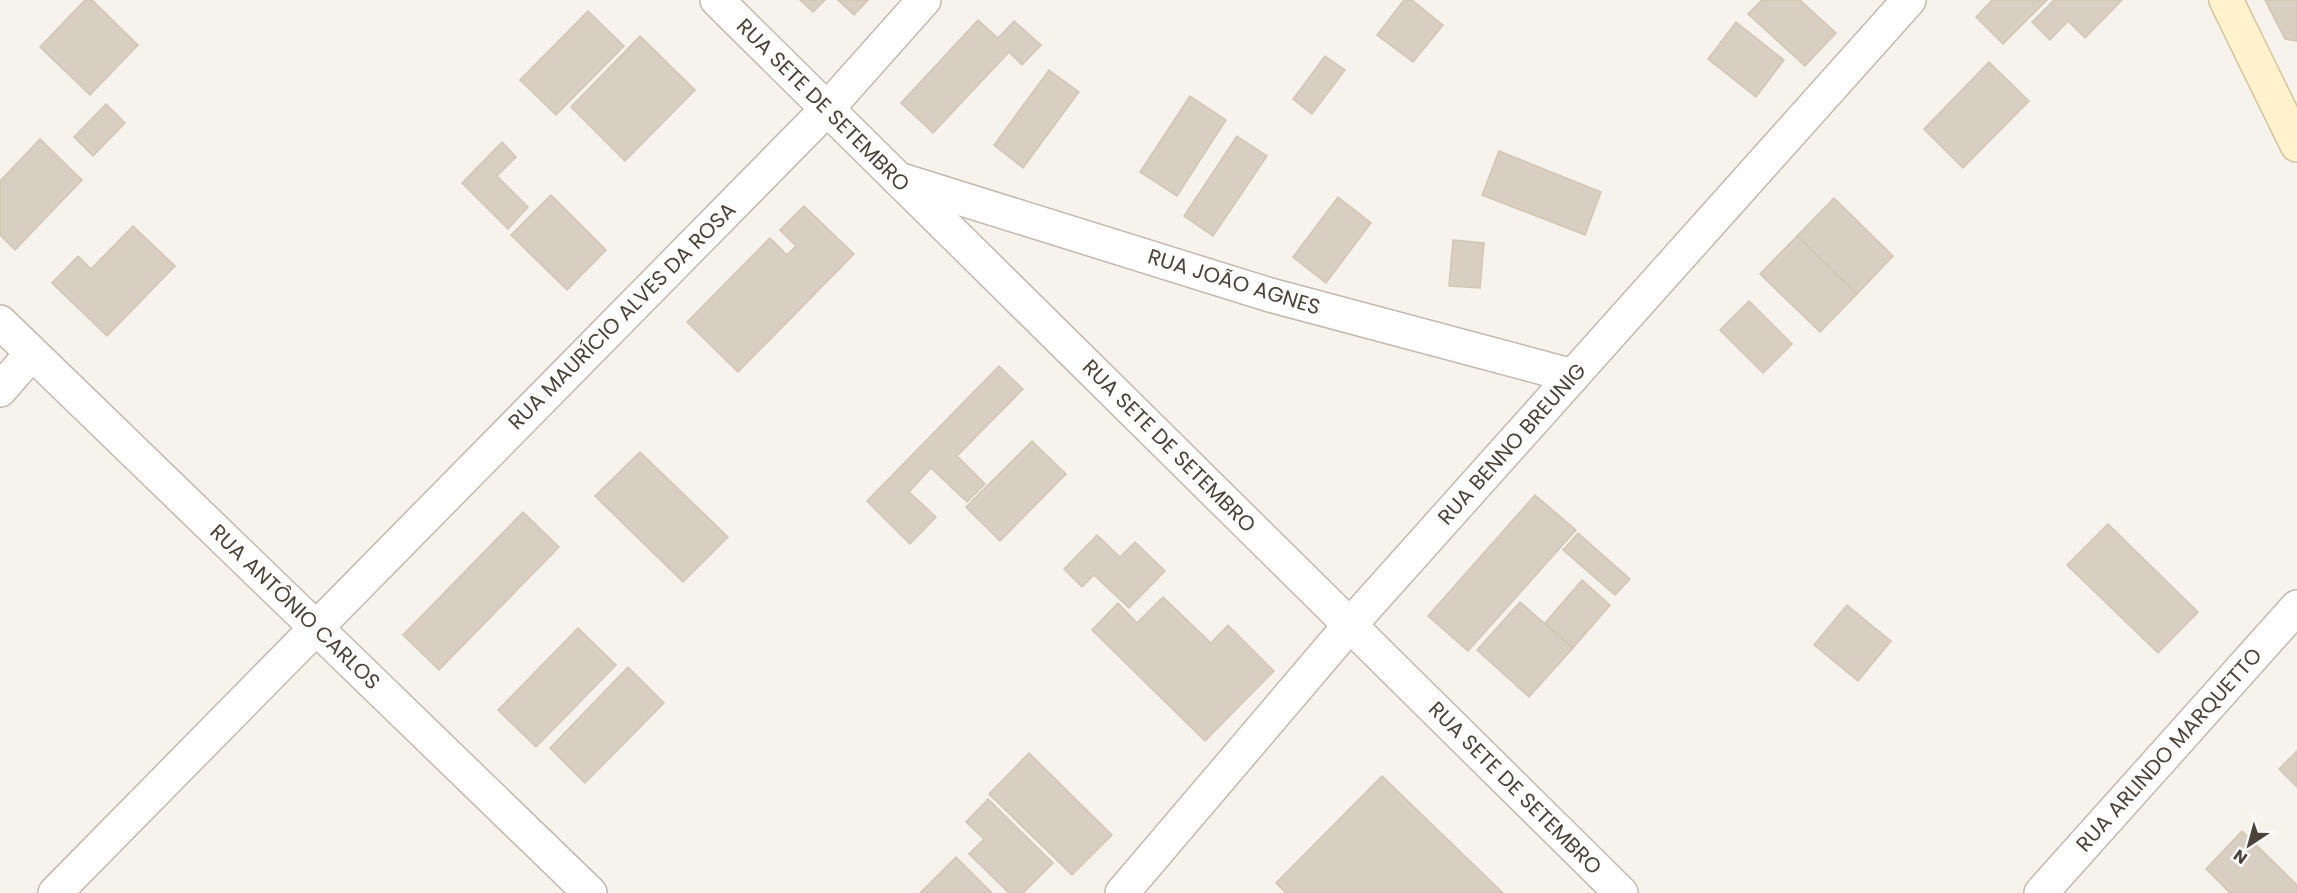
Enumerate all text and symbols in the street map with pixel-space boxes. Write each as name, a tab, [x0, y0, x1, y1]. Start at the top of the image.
street label: RUA SETE DE SETEMBRO	[730, 12, 916, 198]
street label: RUA MAURÍCIO ALVES DA ROSA	[501, 195, 742, 436]
street label: RUA JOÃO AGNES	[1144, 241, 1324, 322]
street label: RUA SETE DE SETEMBRO	[1076, 353, 1262, 539]
street label: RUA BENNO BREUNIG	[1431, 356, 1592, 531]
street label: RUA ANTÔNIO CARLOS	[204, 518, 387, 696]
street label: RUA ARLINDO MARQUETTO	[2071, 643, 2267, 857]
street label: RUA SETE DE SETEMBRO	[1422, 695, 1608, 881]
north arrow	[2219, 815, 2279, 875]

